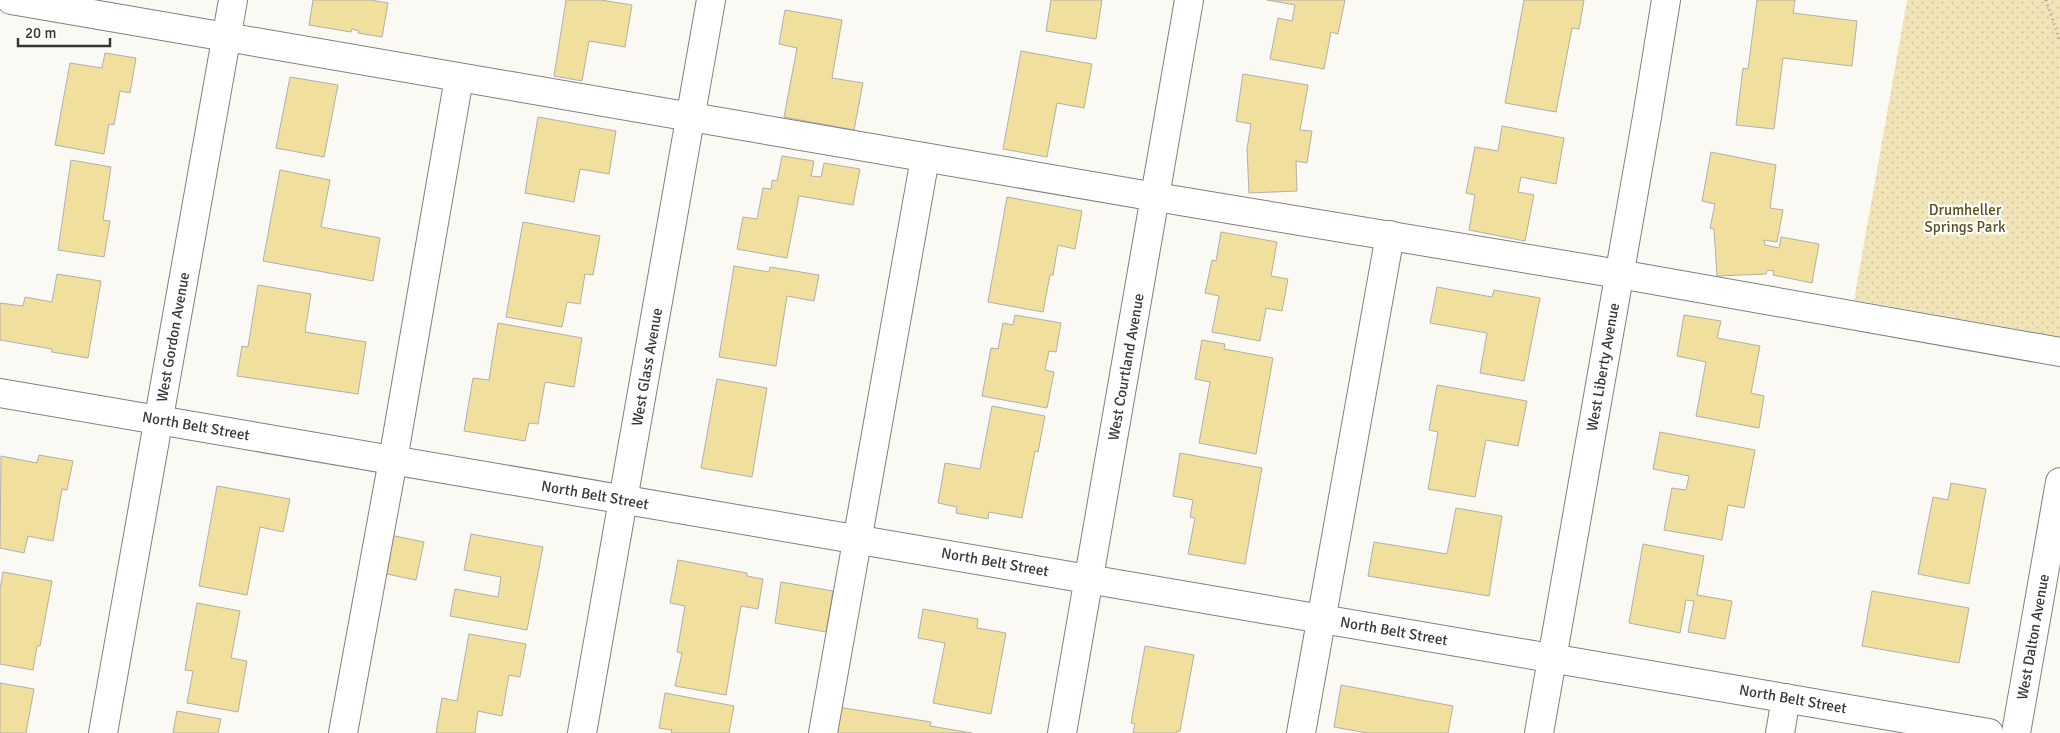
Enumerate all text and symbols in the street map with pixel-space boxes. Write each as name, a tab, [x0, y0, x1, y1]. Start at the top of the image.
scale bar	[18, 15, 110, 47]
text: 20 m	[25, 24, 56, 42]
park label: Drumheller Springs Park	[1925, 201, 2006, 236]
street label: West Gordon Avenue	[153, 271, 193, 403]
street label: West Courtland Avenue	[1104, 292, 1148, 442]
street label: West Liberty Avenue	[1583, 301, 1623, 433]
street label: West Glass Avenue	[628, 306, 666, 428]
street label: North Belt Street	[141, 408, 251, 444]
street label: North Belt Street	[540, 477, 650, 513]
street label: North Belt Street	[940, 544, 1050, 580]
street label: West Dalton Avenue	[2013, 573, 2053, 701]
street label: North Belt Street	[1339, 613, 1449, 649]
street label: North Belt Street	[1738, 681, 1848, 717]

